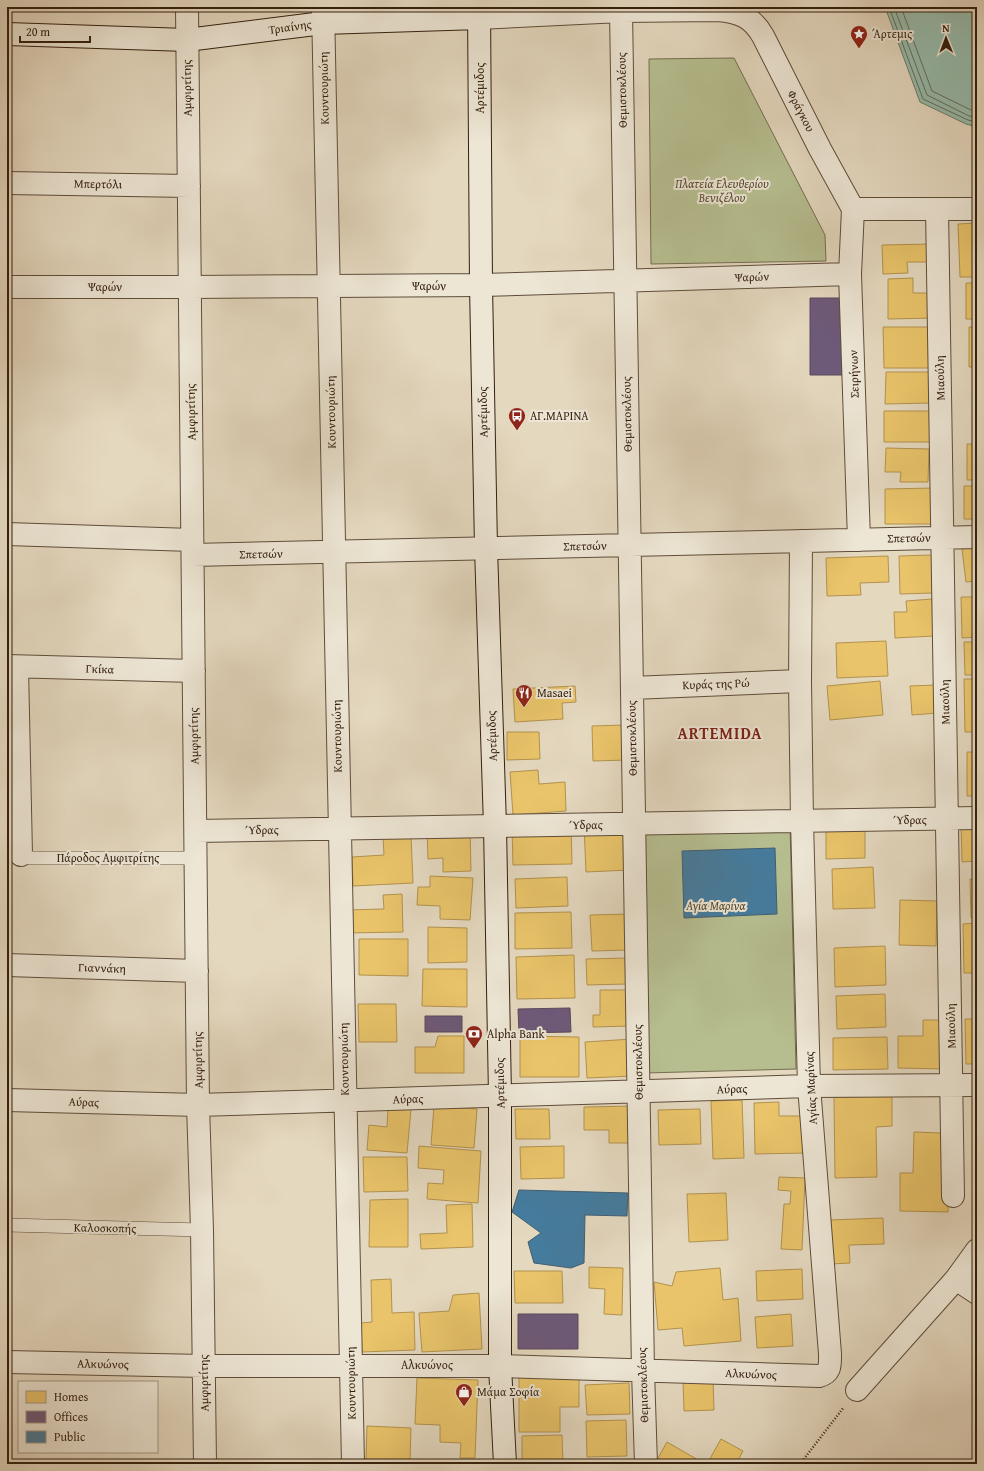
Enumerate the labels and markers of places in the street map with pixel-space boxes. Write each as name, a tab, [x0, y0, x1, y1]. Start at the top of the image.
place icon: Άρτεμις	[849, 24, 869, 49]
place label: Άρτεμις	[872, 25, 912, 42]
bus stop icon: ΑΓ.ΜΑΡΙΝΑ	[507, 406, 527, 431]
place label: ΑΓ.ΜΑΡΙΝΑ	[530, 407, 589, 424]
restaurant icon: Masaei	[514, 683, 534, 708]
place label: Masaei	[537, 684, 573, 701]
bank icon: Alpha Bank	[464, 1024, 484, 1049]
place label: Alpha Bank	[487, 1025, 545, 1042]
shop icon: Μάμα Σοφία	[454, 1382, 474, 1407]
place label: Μάμα Σοφία	[477, 1383, 540, 1400]

